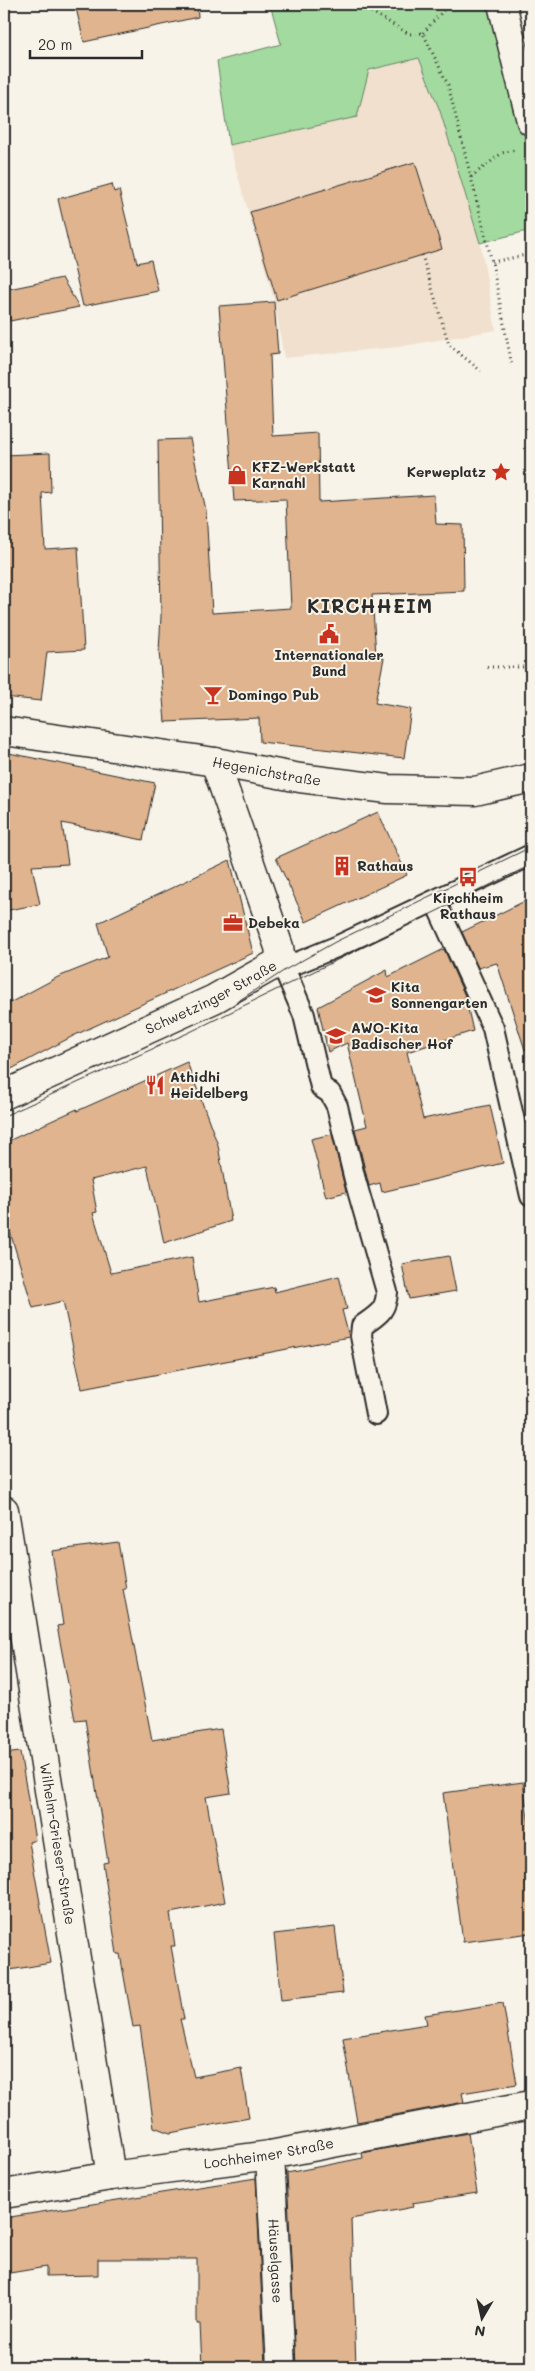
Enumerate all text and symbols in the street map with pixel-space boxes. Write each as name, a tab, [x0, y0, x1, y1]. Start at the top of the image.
scale bar	[30, 28, 142, 60]
text: 20 m	[38, 34, 72, 54]
place label: KFZ-Werkstatt Karnahl	[252, 457, 355, 492]
place icon: Kerweplatz	[490, 461, 512, 483]
place label: Kerweplatz	[407, 462, 486, 481]
shop icon: KFZ-Werkstatt Karnahl	[226, 464, 248, 486]
district label: KIRCHHEIM	[307, 593, 433, 618]
public building icon: Internationaler Bund	[318, 623, 340, 645]
place label: Internationaler Bund	[274, 645, 384, 680]
bar icon: Domingo Pub	[202, 684, 224, 706]
place label: Domingo Pub	[228, 685, 319, 704]
street label: Hegenichstraße	[211, 752, 322, 790]
building icon: Rathaus	[331, 855, 353, 877]
place label: Rathaus	[357, 856, 413, 875]
bus stop icon: Kirchheim Rathaus	[457, 866, 479, 888]
place label: Kirchheim Rathaus	[433, 888, 503, 923]
office icon: Debeka	[222, 912, 244, 934]
place label: Debeka	[248, 913, 300, 932]
street label: Schwetzinger Straße	[142, 955, 280, 1038]
place label: Kita Sonnengarten	[391, 977, 488, 1012]
school or university icon: Kita Sonnengarten	[365, 984, 387, 1006]
place label: AWO-Kita Badischer Hof	[351, 1018, 454, 1053]
school or university icon: AWO-Kita Badischer Hof	[325, 1025, 347, 1047]
place label: Athidhi Heidelberg	[170, 1067, 248, 1102]
restaurant icon: Athidhi Heidelberg	[144, 1074, 166, 1096]
street label: Wilhelm-Grieser-Straße	[36, 1761, 80, 1926]
street label: Lochheimer Straße	[203, 2133, 335, 2173]
street label: Häuselgasse	[264, 2218, 288, 2304]
north arrow	[458, 2294, 508, 2344]
text: N	[473, 2321, 487, 2342]

